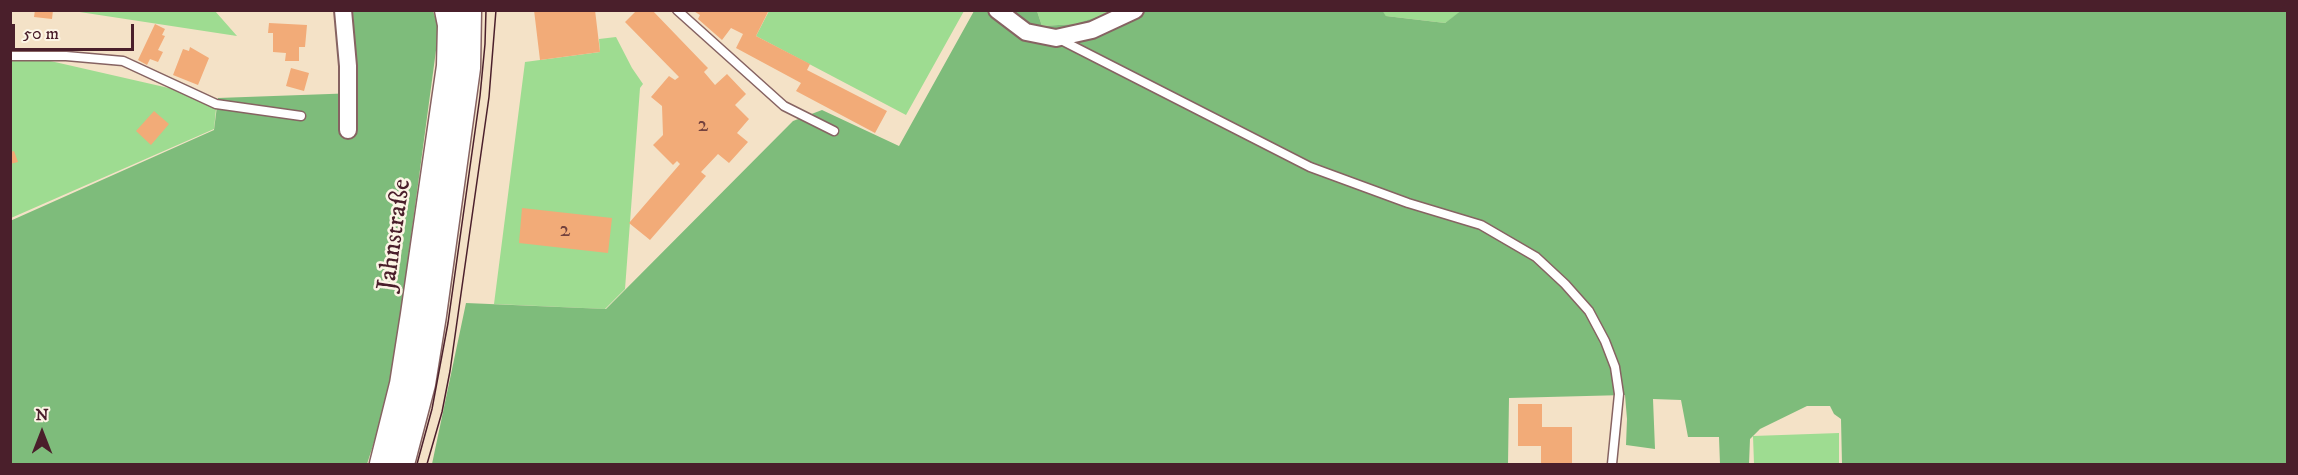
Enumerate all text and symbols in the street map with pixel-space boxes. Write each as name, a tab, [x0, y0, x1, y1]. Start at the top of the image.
scale bar	[15, 12, 136, 50]
text: 50 m	[23, 23, 59, 45]
house number: 2	[698, 113, 708, 139]
street label: Jahnstraße	[373, 177, 419, 293]
house number: 2	[560, 218, 570, 244]
north arrow	[12, 403, 72, 463]
text: N	[35, 405, 49, 425]

